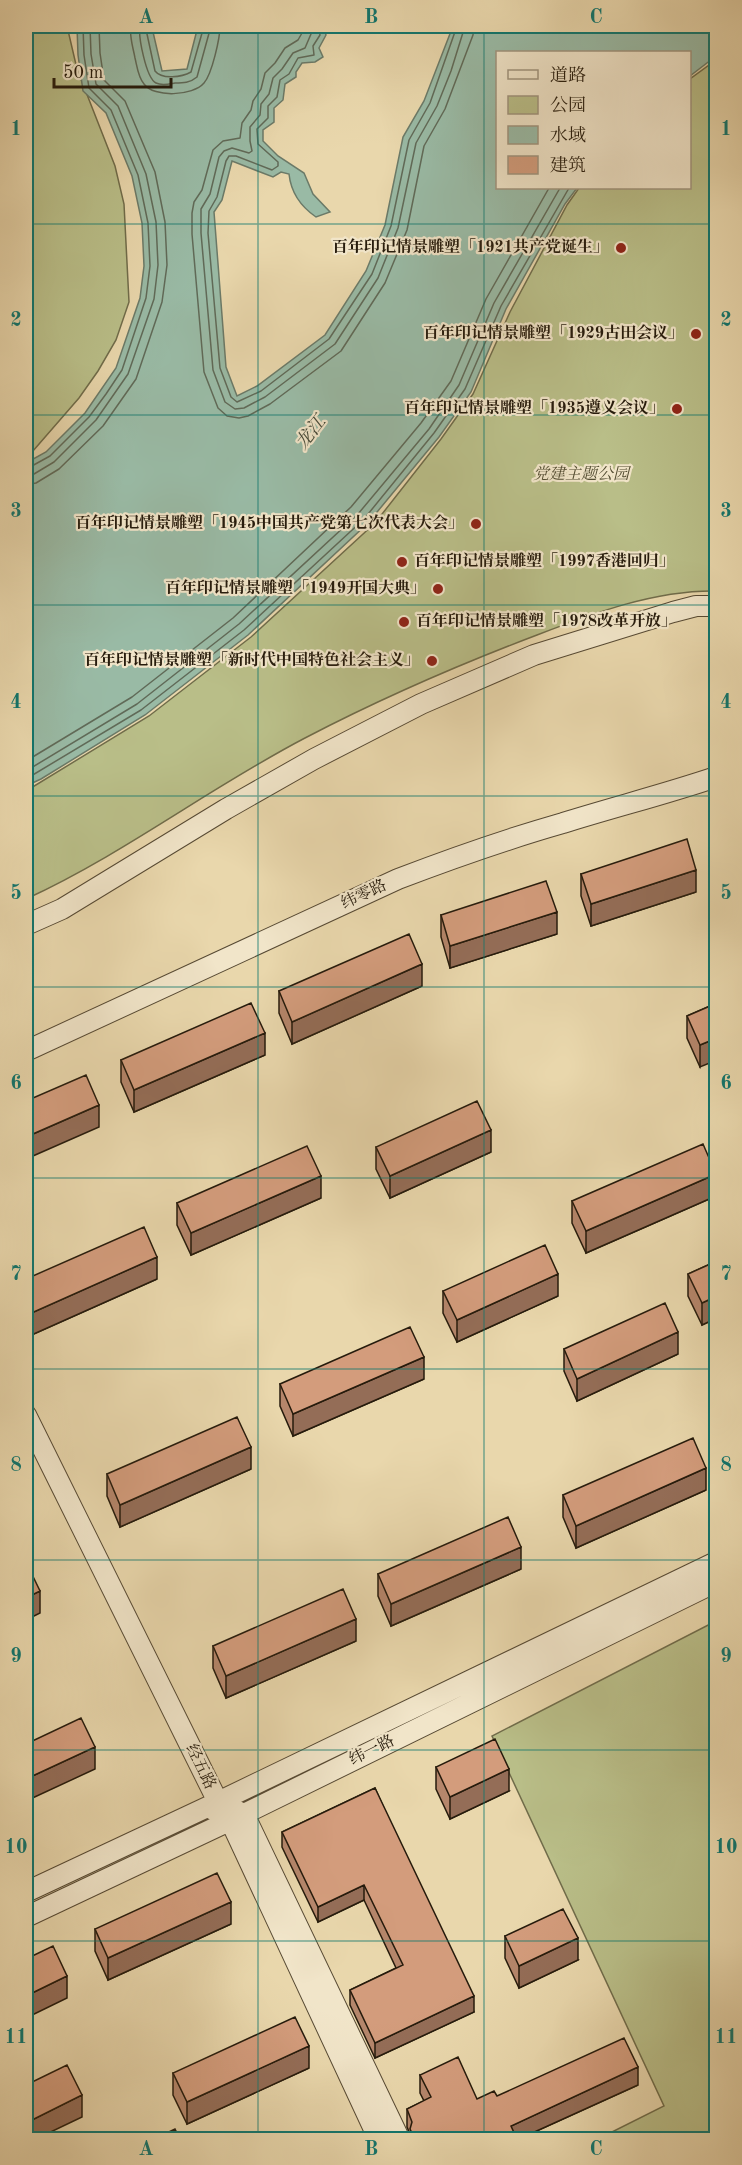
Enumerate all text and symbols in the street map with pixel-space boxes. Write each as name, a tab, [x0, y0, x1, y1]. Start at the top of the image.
text: A	[138, 8, 154, 28]
text: B	[364, 8, 378, 28]
text: C	[589, 8, 603, 28]
scale bar	[54, 51, 171, 89]
legend	[496, 51, 691, 189]
text: 50 m	[63, 64, 103, 82]
text: 道路	[550, 65, 586, 85]
text: 公园	[550, 96, 586, 115]
text: 1	[10, 120, 22, 140]
text: 1	[720, 120, 732, 140]
text: 水域	[550, 125, 586, 145]
text: 建筑	[550, 155, 586, 175]
place label: 百年印记情景雕塑「1921共产党诞生」	[332, 238, 609, 256]
marker: 百年印记情景雕塑「1921共产党诞生」	[614, 241, 628, 255]
text: 2	[10, 311, 22, 331]
text: 2	[720, 311, 732, 331]
place label: 百年印记情景雕塑「1929古田会议」	[423, 324, 684, 342]
marker: 百年印记情景雕塑「1929古田会议」	[689, 327, 703, 341]
place label: 百年印记情景雕塑「1935遵义会议」	[404, 398, 665, 417]
marker: 百年印记情景雕塑「1935遵义会议」	[670, 402, 684, 416]
water label: 龙江	[291, 410, 331, 453]
park label: 党建主题公园	[533, 465, 632, 483]
text: 3	[10, 502, 22, 522]
text: 3	[720, 502, 732, 522]
place label: 百年印记情景雕塑「1945中国共产党第七次代表大会」	[75, 513, 464, 532]
marker: 百年印记情景雕塑「1945中国共产党第七次代表大会」	[469, 517, 483, 531]
place label: 百年印记情景雕塑「1997香港回归」	[414, 552, 675, 570]
marker: 百年印记情景雕塑「1997香港回归」	[395, 555, 409, 569]
place label: 百年印记情景雕塑「1949开国大典」	[165, 579, 426, 597]
marker: 百年印记情景雕塑「1949开国大典」	[431, 582, 445, 596]
place label: 百年印记情景雕塑「1978改革开放」	[416, 612, 677, 630]
marker: 百年印记情景雕塑「1978改革开放」	[397, 615, 411, 629]
place label: 百年印记情景雕塑「新时代中国特色社会主义」	[84, 650, 420, 669]
marker: 百年印记情景雕塑「新时代中国特色社会主义」	[425, 654, 439, 668]
text: 4	[10, 693, 22, 713]
text: 4	[720, 693, 732, 713]
street label: 纬零路	[338, 876, 389, 912]
text: 5	[10, 883, 22, 904]
text: 5	[720, 883, 732, 904]
text: 6	[10, 1074, 22, 1094]
text: 6	[720, 1074, 732, 1094]
text: 7	[10, 1265, 22, 1285]
text: 7	[720, 1265, 732, 1285]
text: 8	[10, 1456, 22, 1476]
text: 8	[720, 1456, 732, 1476]
text: 9	[10, 1647, 22, 1667]
text: 9	[720, 1647, 732, 1667]
street label: 纬一路	[346, 1731, 397, 1769]
street label: 经五路	[182, 1741, 220, 1792]
text: 10	[4, 1838, 28, 1858]
text: 10	[714, 1838, 738, 1858]
text: 11	[4, 2028, 28, 2048]
text: 11	[714, 2028, 738, 2048]
text: A	[138, 2140, 154, 2160]
text: B	[364, 2140, 378, 2160]
text: C	[589, 2140, 603, 2160]

